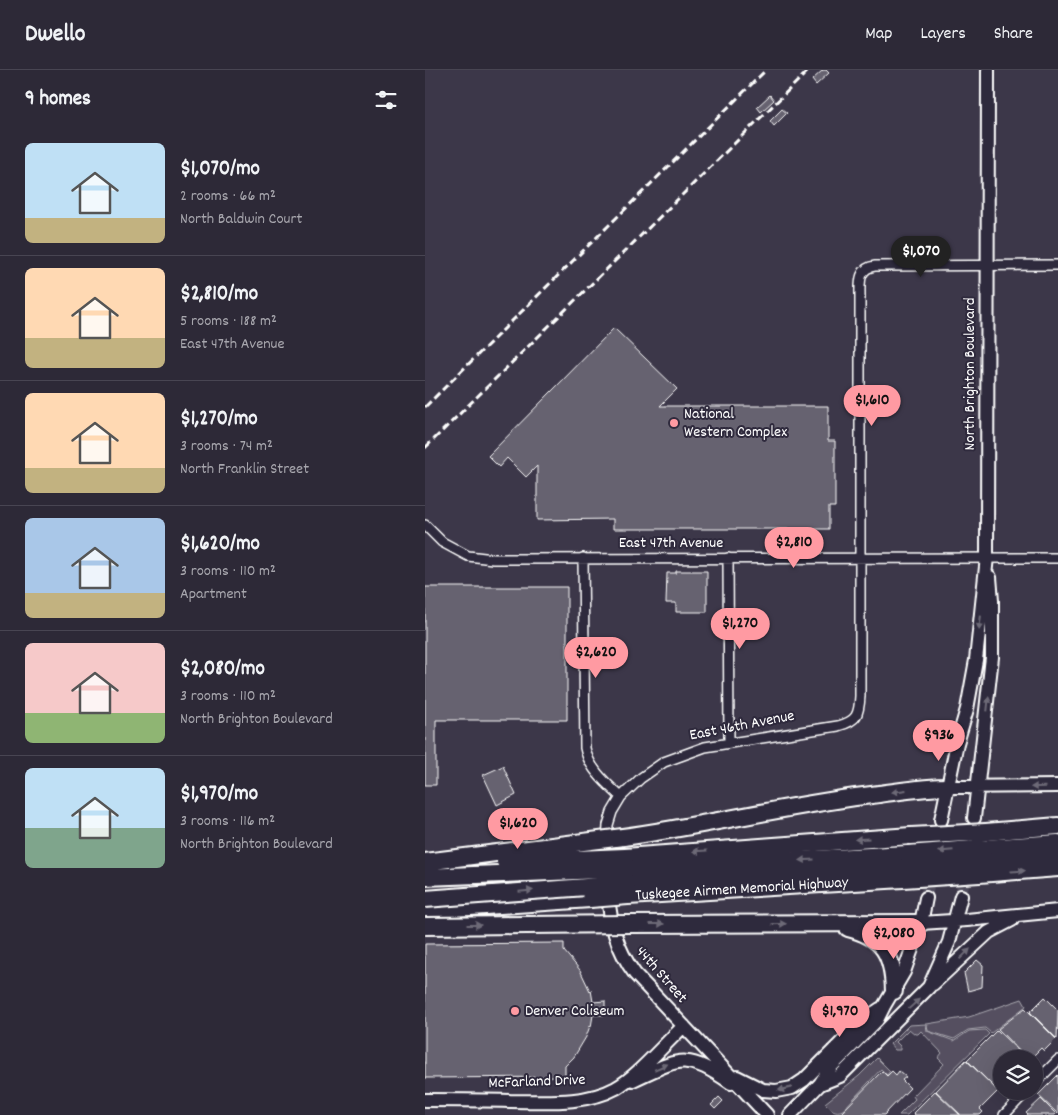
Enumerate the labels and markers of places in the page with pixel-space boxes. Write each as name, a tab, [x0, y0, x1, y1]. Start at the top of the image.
pin: $1,070	[880, 236, 962, 278]
pin: $1,610	[831, 384, 913, 427]
place label: National Western Complex	[684, 403, 787, 444]
marker: National Western Complex	[668, 417, 680, 429]
pin: $2,810	[753, 526, 835, 569]
pin: $1,270	[699, 608, 781, 650]
pin: $2,620	[555, 636, 637, 679]
pin: $936	[909, 720, 969, 762]
pin: $1,620	[477, 808, 559, 850]
pin: $2,080	[853, 918, 935, 960]
pin: $1,970	[799, 996, 881, 1038]
place label: Denver Coliseum	[525, 1000, 624, 1023]
marker: Denver Coliseum	[509, 1005, 521, 1017]

